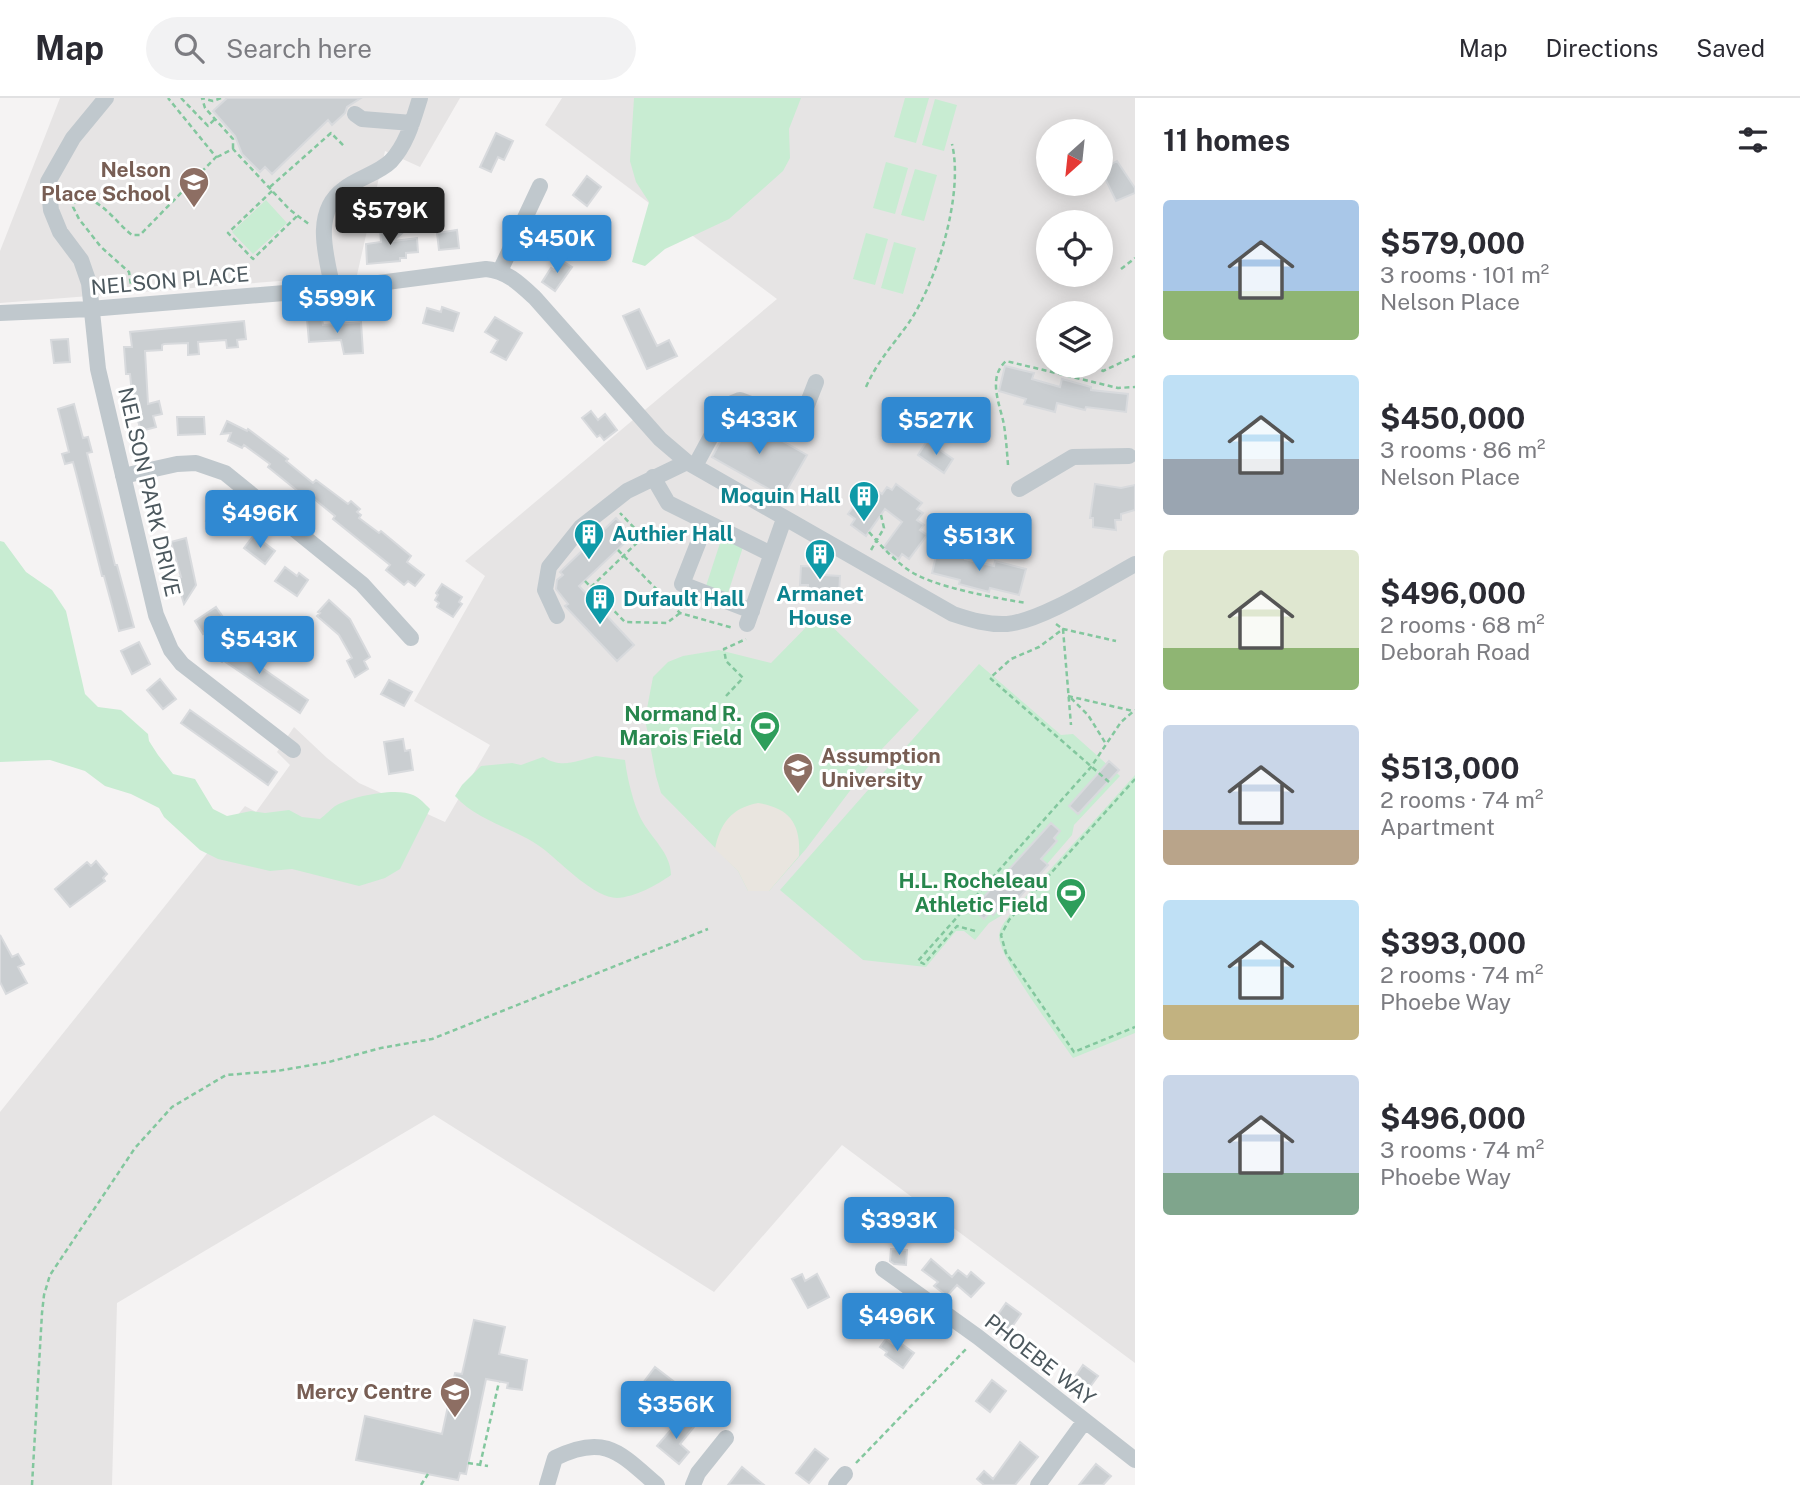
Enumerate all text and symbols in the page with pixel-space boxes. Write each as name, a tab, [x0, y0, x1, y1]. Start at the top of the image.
search box	[146, 17, 636, 80]
text: Map	[35, 29, 104, 67]
icon: search	[170, 29, 208, 67]
text: Search here	[226, 33, 372, 64]
text: Map	[1459, 34, 1508, 62]
text: Directions	[1546, 34, 1658, 62]
text: Saved	[1696, 34, 1765, 62]
north arrow	[1036, 119, 1113, 196]
map controls	[1036, 119, 1113, 378]
icon: filters	[1734, 121, 1772, 159]
text: 11 homes	[1163, 122, 1290, 158]
place label: Nelson Place School	[41, 157, 171, 206]
school or university icon: Nelson Place School	[177, 165, 211, 209]
pin: $579K	[341, 188, 439, 247]
text: $579K	[351, 196, 429, 223]
button: locate	[1036, 210, 1113, 287]
pin: $450K	[508, 216, 606, 275]
text: $450K	[518, 224, 596, 251]
text: $579,000	[1380, 225, 1525, 261]
icon: home	[1219, 228, 1303, 312]
street label: NELSON PLACE	[90, 261, 250, 300]
text: 3 rooms · 101 m²	[1380, 261, 1549, 288]
pin: $599K	[288, 275, 386, 335]
text: $599K	[298, 284, 376, 311]
text: Nelson Place	[1380, 288, 1520, 315]
button: layers	[1036, 301, 1113, 378]
street label: NELSON PARK DRIVE	[113, 385, 186, 599]
pin: $433K	[710, 396, 808, 456]
pin: $527K	[887, 398, 985, 457]
text: $450,000	[1380, 400, 1525, 436]
icon: home	[1219, 403, 1303, 487]
text: $433K	[720, 405, 798, 432]
text: $527K	[898, 406, 974, 433]
text: 3 rooms · 86 m²	[1380, 436, 1546, 463]
text: Nelson Place	[1380, 463, 1520, 490]
building icon: Moquin Hall	[847, 479, 881, 523]
place label: Moquin Hall	[720, 483, 841, 508]
pin: $496K	[211, 490, 309, 550]
text: $496K	[221, 499, 299, 526]
pin: $513K	[930, 514, 1028, 573]
building icon: Authier Hall	[572, 517, 606, 561]
place label: Authier Hall	[612, 521, 733, 546]
text: $513K	[943, 522, 1015, 549]
building icon: Armanet House	[803, 537, 837, 581]
text: $496,000	[1380, 575, 1526, 611]
icon: home	[1219, 578, 1303, 662]
place label: Armanet House	[776, 581, 864, 630]
building icon: Dufault Hall	[583, 582, 617, 626]
place label: Dufault Hall	[623, 586, 745, 611]
text: 2 rooms · 68 m²	[1380, 611, 1545, 638]
pin: $543K	[210, 616, 308, 676]
text: $543K	[220, 625, 298, 652]
text: Deborah Road	[1380, 638, 1530, 665]
place label: Normand R. Marois Field	[619, 701, 742, 750]
sports icon: Normand R. Marois Field	[748, 709, 782, 753]
place label: Assumption University	[821, 743, 941, 792]
text: $513,000	[1380, 750, 1520, 786]
school or university icon: Assumption University	[781, 751, 815, 795]
icon: home	[1219, 753, 1303, 837]
text: 2 rooms · 74 m²	[1380, 786, 1543, 813]
text: Apartment	[1380, 813, 1495, 840]
place label: H.L. Rocheleau Athletic Field	[898, 868, 1048, 917]
sports icon: H.L. Rocheleau Athletic Field	[1054, 876, 1088, 920]
text: $393,000	[1380, 925, 1526, 961]
icon: home	[1219, 928, 1303, 1012]
text: 2 rooms · 74 m²	[1380, 961, 1543, 988]
text: Phoebe Way	[1380, 988, 1511, 1015]
text: $496,000	[1380, 1100, 1526, 1136]
icon: home	[1219, 1103, 1303, 1187]
text: 3 rooms · 74 m²	[1380, 1136, 1544, 1163]
text: Phoebe Way	[1380, 1163, 1511, 1190]
pin: $393K	[850, 1198, 948, 1257]
text: $393K	[860, 1206, 938, 1233]
pin: $496K	[848, 1294, 946, 1353]
text: $496K	[858, 1302, 936, 1329]
street label: PHOEBE WAY	[980, 1309, 1101, 1411]
school or university icon: Mercy Centre	[438, 1375, 472, 1419]
place label: Mercy Centre	[296, 1379, 432, 1404]
pin: $356K	[627, 1382, 725, 1441]
text: $356K	[637, 1390, 715, 1417]

